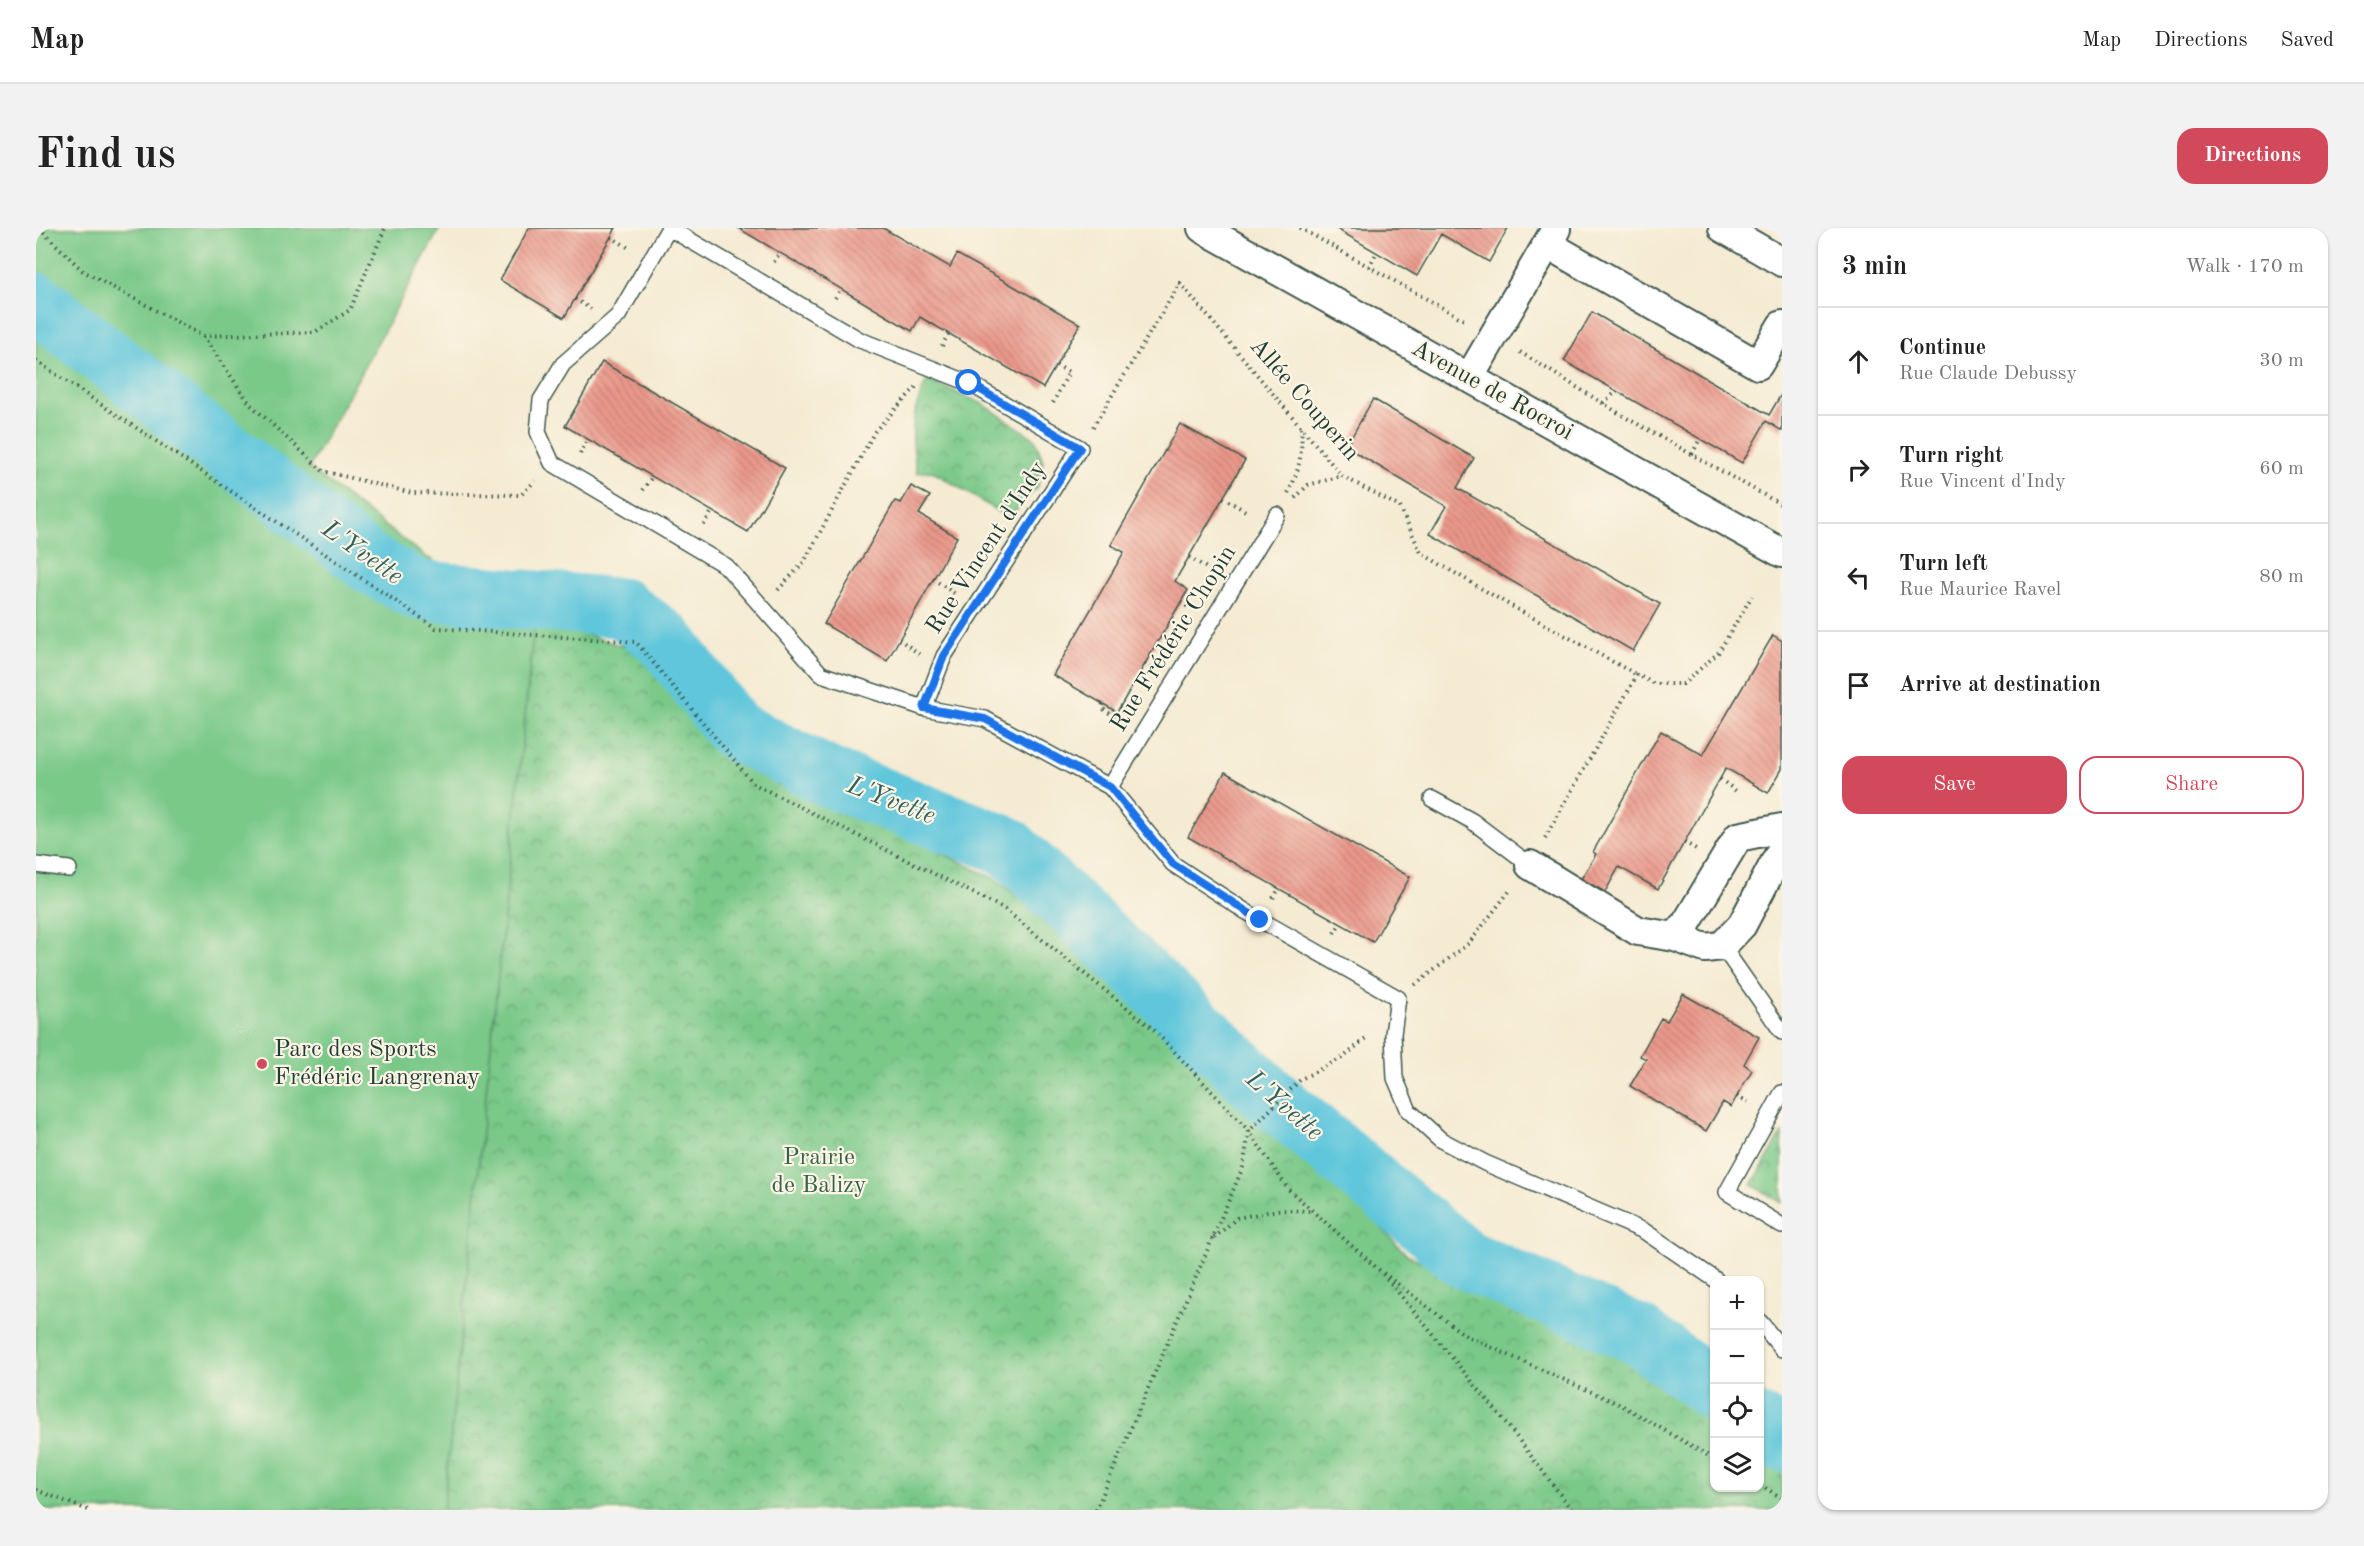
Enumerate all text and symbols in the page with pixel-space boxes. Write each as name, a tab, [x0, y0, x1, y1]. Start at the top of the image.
text: Map	[30, 27, 84, 55]
text: Map	[2082, 30, 2121, 51]
text: Directions	[2154, 30, 2248, 51]
text: Saved	[2281, 30, 2334, 51]
button: Directions	[2177, 128, 2328, 184]
text: Find us	[36, 135, 175, 177]
text: 3 min	[1842, 254, 1907, 280]
text: Walk · 170 m	[2185, 257, 2304, 277]
street label: Allée Couperin	[1245, 334, 1363, 466]
street label: Avenue de Rocroi	[1407, 337, 1577, 445]
text: Continue	[1899, 337, 1986, 359]
icon: ahead	[1842, 345, 1875, 378]
text: 30 m	[2259, 351, 2304, 371]
text: Rue Claude Debussy	[1899, 364, 2077, 384]
route start	[955, 369, 981, 395]
text: Turn right	[1899, 445, 2003, 467]
icon: right	[1842, 453, 1875, 486]
street label: Rue Vincent d'Indy	[922, 457, 1052, 638]
text: 60 m	[2259, 459, 2304, 479]
text: Rue Vincent d'Indy	[1899, 472, 2066, 492]
water label: L'Yvette	[316, 515, 407, 590]
street label: Rue Frédéric Chopin	[1107, 542, 1241, 736]
text: Turn left	[1899, 553, 1988, 575]
icon: left	[1842, 561, 1875, 594]
text: 80 m	[2259, 567, 2304, 587]
text: Rue Maurice Ravel	[1899, 580, 2061, 600]
icon: arrive	[1842, 669, 1875, 702]
text: Arrive at destination	[1899, 674, 2101, 696]
button: Save	[1842, 756, 2067, 814]
button: Share	[2079, 756, 2304, 814]
water label: L'Yvette	[842, 772, 939, 830]
route end	[1246, 906, 1272, 932]
place label: Parc des Sports Frédéric Langrenay	[274, 1038, 480, 1090]
marker: Parc des Sports Frédéric Langrenay	[255, 1057, 269, 1071]
water label: L'Yvette	[1240, 1065, 1327, 1146]
park label: Prairie de Balizy	[772, 1146, 867, 1198]
map controls	[1710, 1276, 1764, 1492]
button: +	[1710, 1276, 1764, 1330]
button: −	[1710, 1330, 1764, 1384]
button: locate	[1710, 1384, 1764, 1438]
button: layers	[1710, 1438, 1764, 1492]

